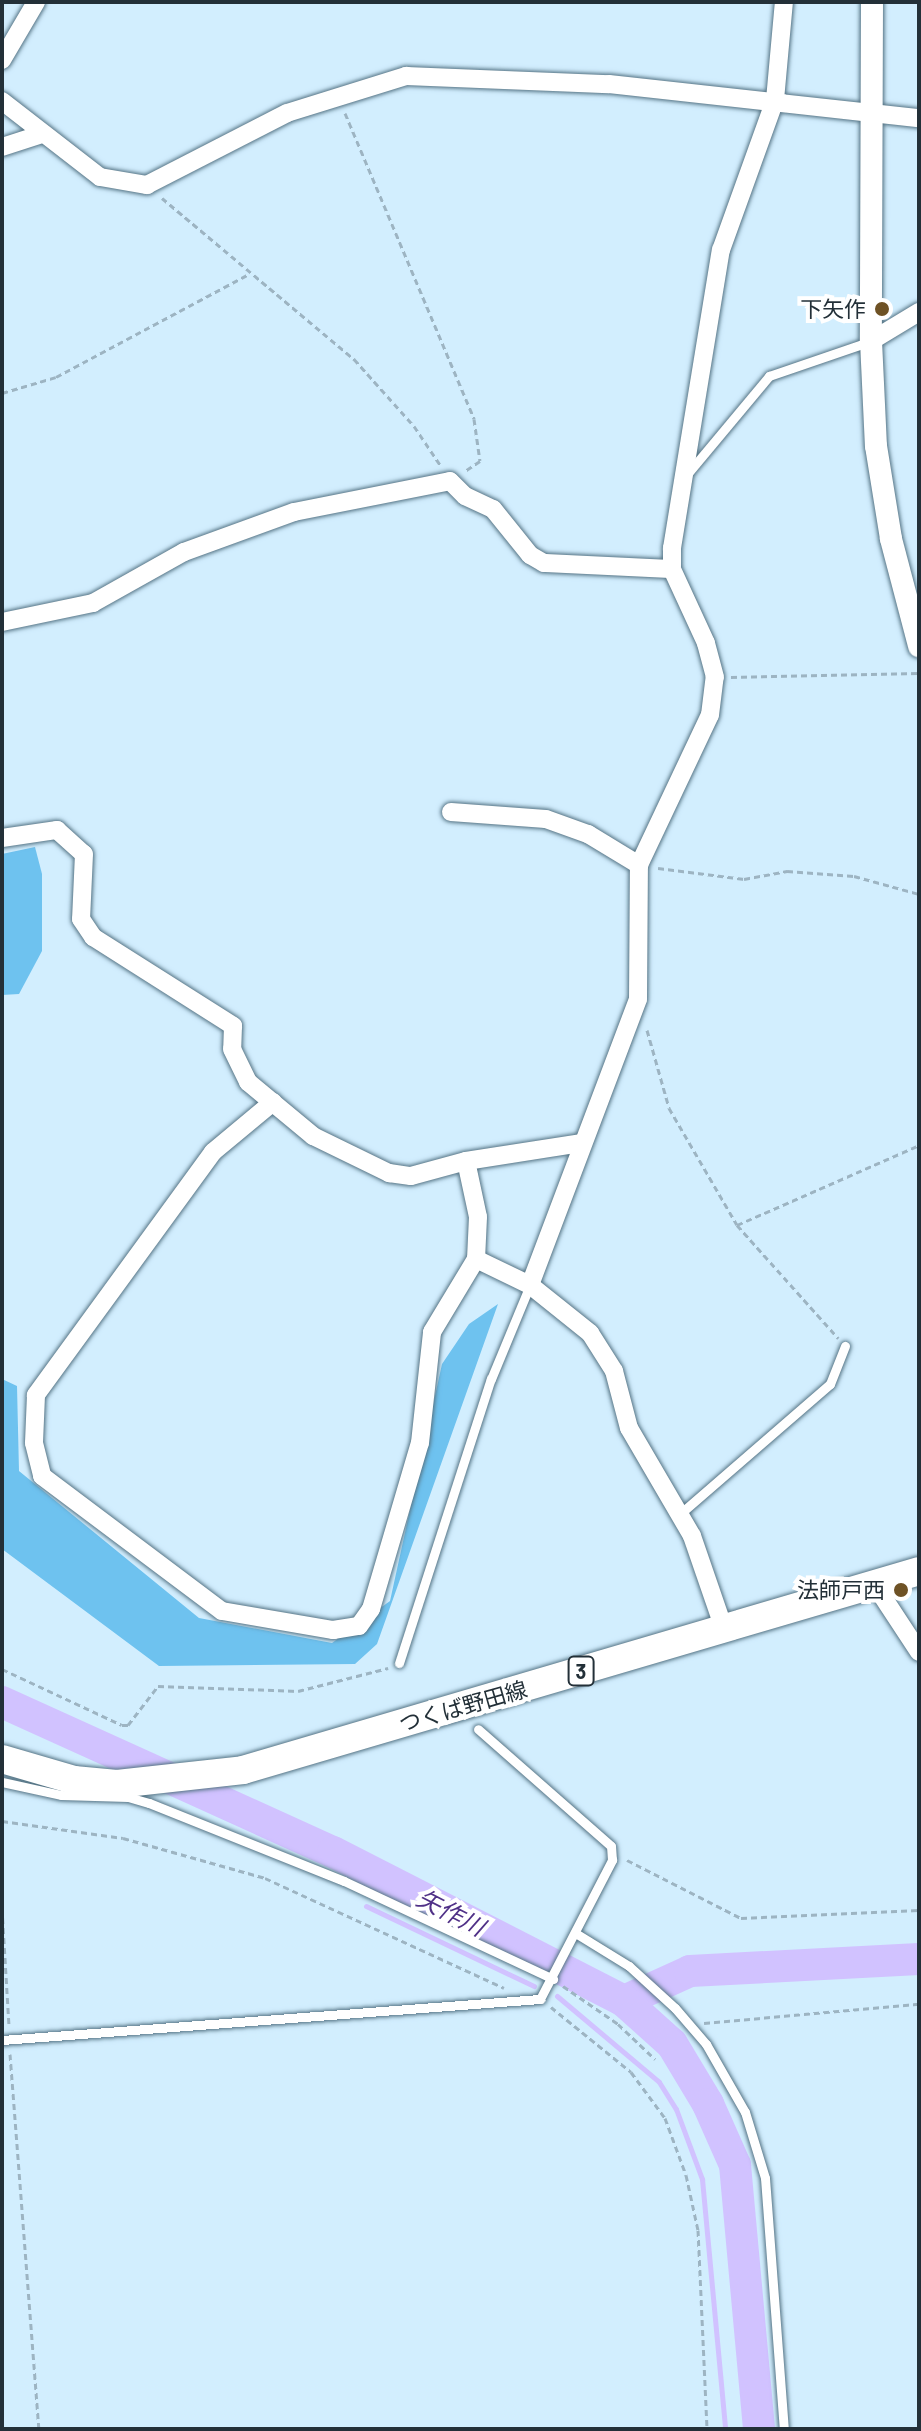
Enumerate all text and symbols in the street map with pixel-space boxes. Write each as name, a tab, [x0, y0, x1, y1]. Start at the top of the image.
place label: 下矢作	[800, 296, 866, 322]
marker: 下矢作	[873, 300, 891, 318]
place label: 法師戸西	[797, 1577, 885, 1603]
marker: 法師戸西	[892, 1581, 910, 1599]
road number: 3	[567, 1655, 595, 1687]
street label: つくば野田線	[396, 1675, 530, 1737]
water label: 矢作川	[412, 1883, 490, 1941]

